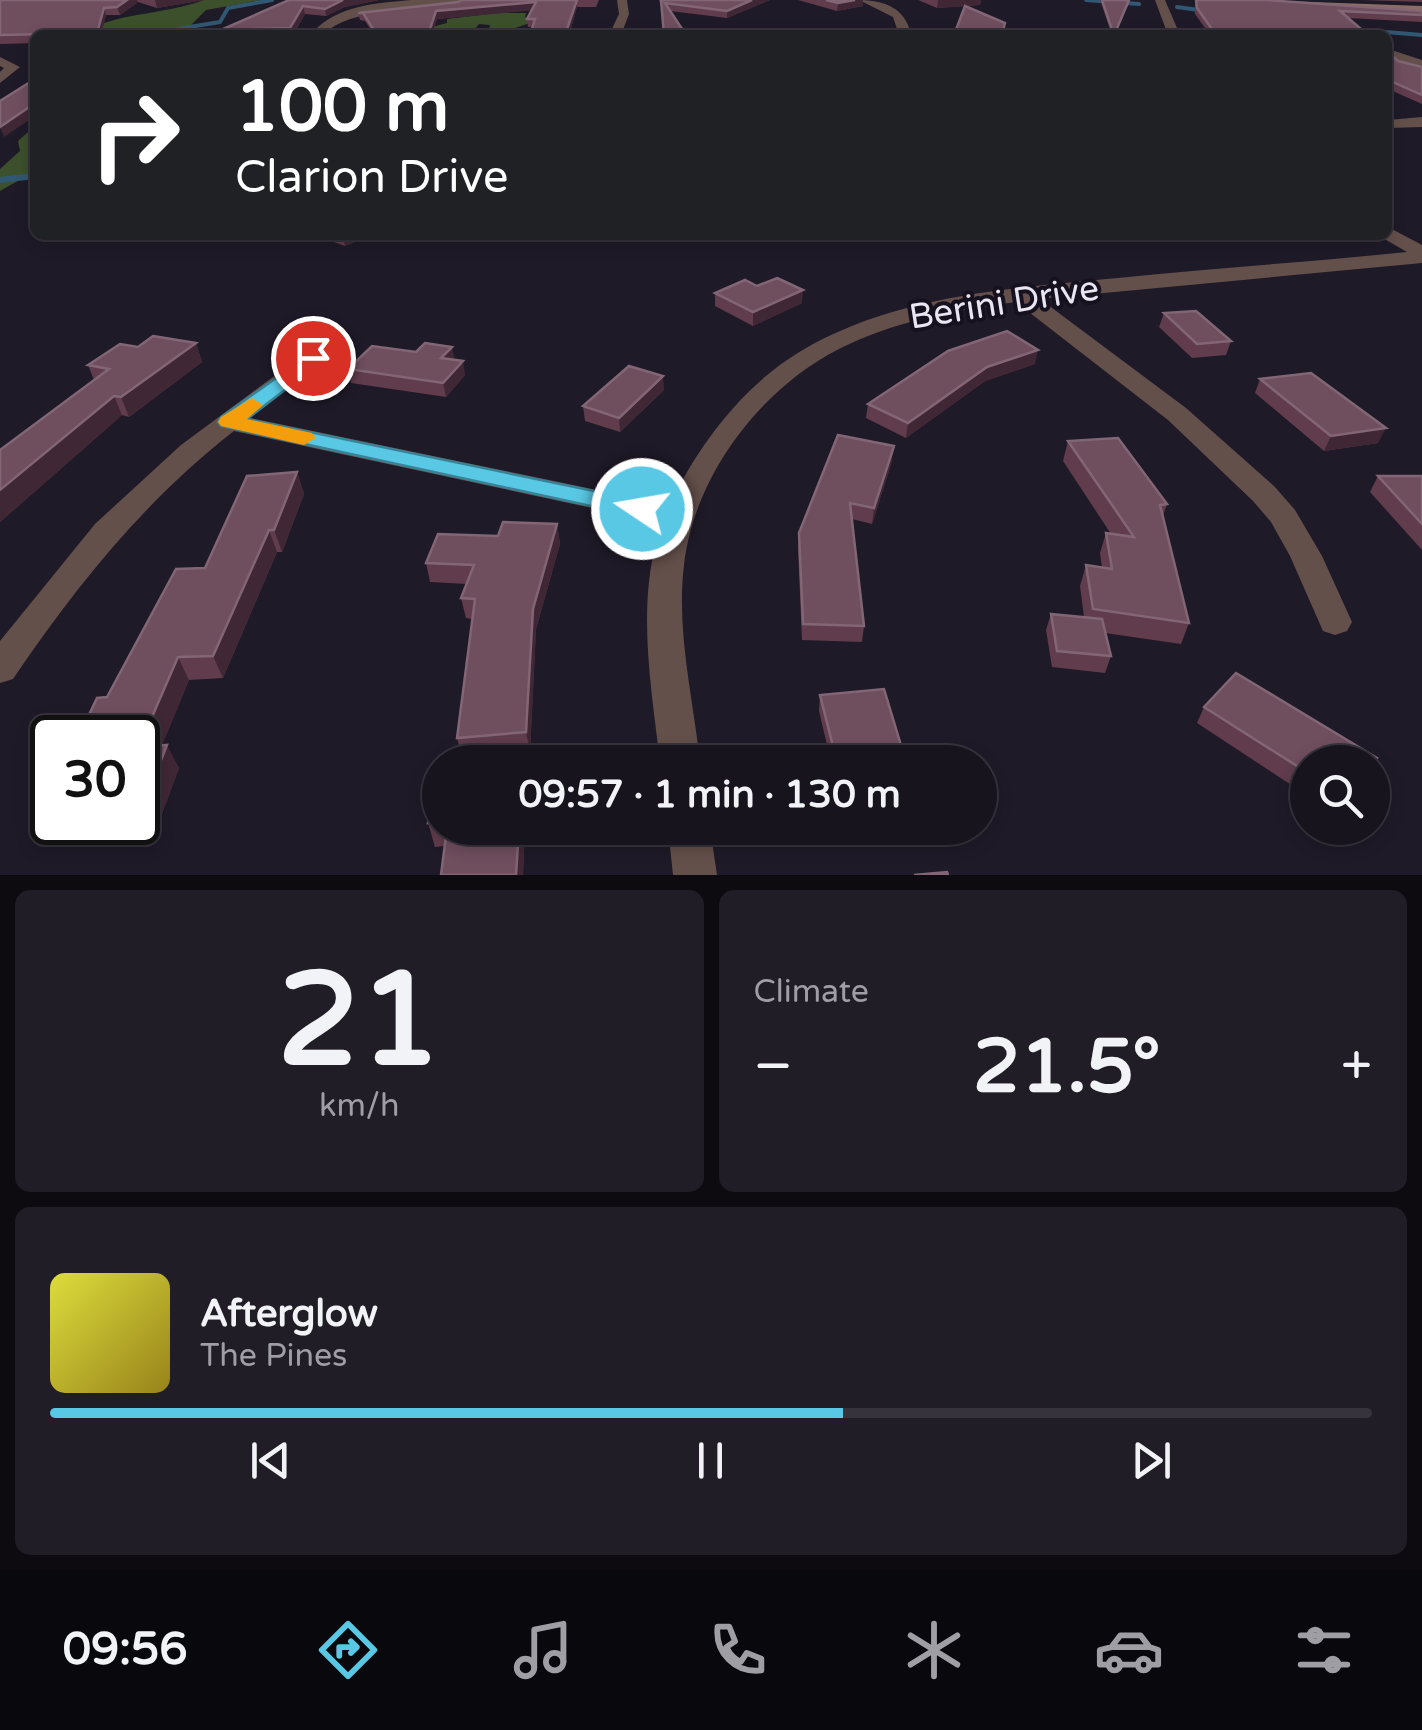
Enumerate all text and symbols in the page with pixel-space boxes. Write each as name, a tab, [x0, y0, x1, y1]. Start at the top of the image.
text: 100 m	[235, 66, 449, 150]
icon: right	[70, 70, 200, 200]
text: Clarion Drive	[235, 151, 509, 205]
street label: Berini Drive	[906, 267, 1102, 339]
pin	[271, 316, 356, 401]
icon: arrive	[286, 331, 341, 386]
position arrow	[590, 457, 694, 561]
speed limit sign: 30	[30, 715, 160, 845]
map controls	[1290, 745, 1390, 845]
button: search	[1290, 745, 1390, 845]
text: 09:57 · 1 min · 130 m	[518, 772, 901, 818]
text: 21	[278, 944, 441, 1100]
text: Climate	[754, 973, 869, 1011]
text: 21.5°	[973, 1022, 1161, 1112]
text: −	[754, 1034, 793, 1100]
text: +	[1341, 1034, 1372, 1100]
text: km/h	[319, 1087, 399, 1125]
text: Afterglow	[200, 1291, 378, 1337]
text: The Pines	[200, 1337, 347, 1375]
icon: previous	[243, 1433, 298, 1488]
icon: pause	[683, 1433, 738, 1488]
icon: next	[1124, 1433, 1179, 1488]
icon: directions	[313, 1615, 383, 1685]
icon: music	[508, 1615, 578, 1685]
icon: phone	[703, 1615, 773, 1685]
icon: climate	[899, 1615, 969, 1685]
icon: car	[1094, 1615, 1164, 1685]
icon: filters	[1289, 1615, 1359, 1685]
text: 09:56	[63, 1623, 187, 1677]

